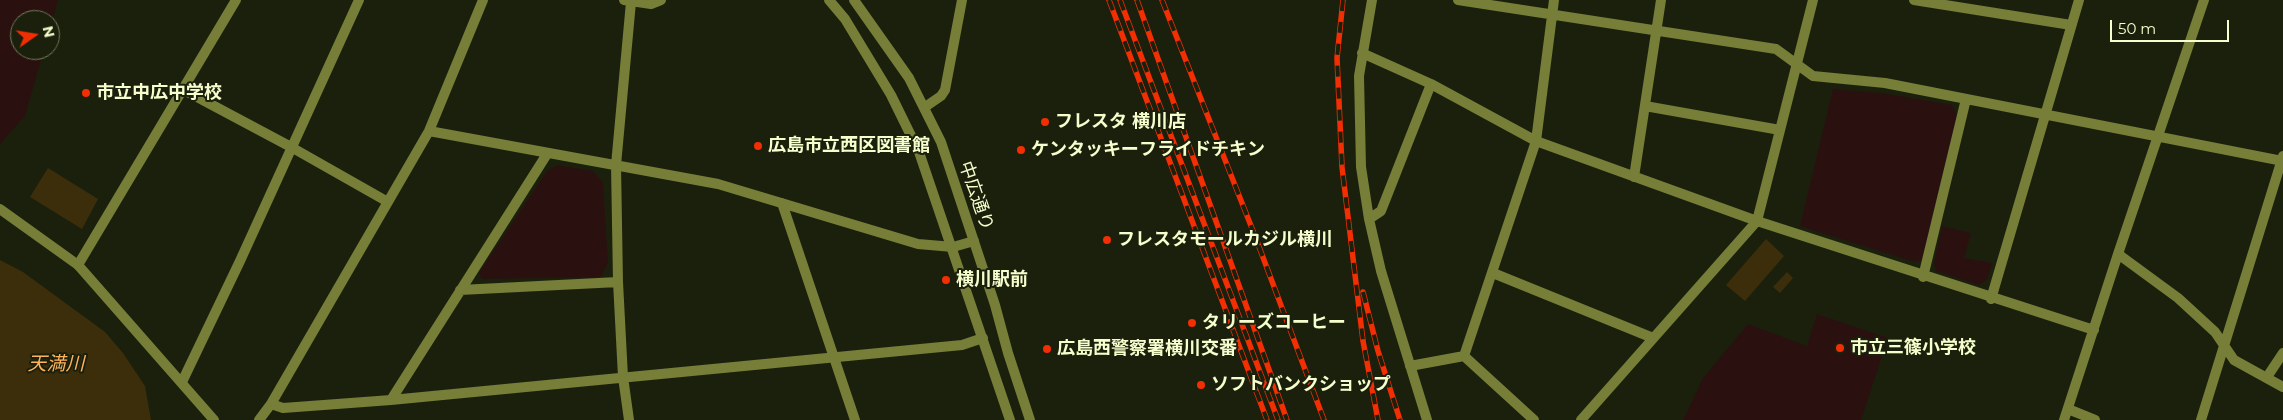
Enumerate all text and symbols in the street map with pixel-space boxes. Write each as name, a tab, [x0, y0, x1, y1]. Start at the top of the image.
north arrow	[10, 10, 60, 60]
scale bar	[2113, 10, 2232, 42]
text: 50 m	[2118, 19, 2156, 38]
text: N	[39, 24, 59, 39]
place label: 市立中広中学校	[96, 82, 222, 104]
marker: 市立中広中学校	[80, 87, 92, 99]
place label: フレスタ 横川店	[1055, 111, 1186, 133]
marker: フレスタ 横川店	[1039, 116, 1051, 128]
place label: 広島市立西区図書館	[768, 135, 930, 157]
place label: ケンタッキーフライドチキン	[1031, 139, 1265, 161]
marker: 広島市立西区図書館	[752, 140, 764, 152]
marker: ケンタッキーフライドチキン	[1015, 144, 1027, 156]
street label: 中広通り	[954, 158, 998, 234]
place label: フレスタモールカジル横川	[1117, 229, 1333, 251]
marker: フレスタモールカジル横川	[1101, 234, 1113, 246]
place label: 横川駅前	[956, 269, 1028, 291]
marker: 横川駅前	[940, 274, 952, 286]
place label: タリーズコーヒー	[1202, 312, 1346, 334]
marker: タリーズコーヒー	[1186, 317, 1198, 329]
place label: 市立三篠小学校	[1850, 337, 1976, 359]
place label: 広島西警察署横川交番	[1057, 338, 1237, 360]
marker: 市立三篠小学校	[1834, 342, 1846, 354]
marker: 広島西警察署横川交番	[1041, 343, 1053, 355]
water label: 天満川	[28, 353, 84, 375]
place label: ソフトバンクショップ	[1211, 374, 1391, 396]
marker: ソフトバンクショップ	[1195, 379, 1207, 391]

